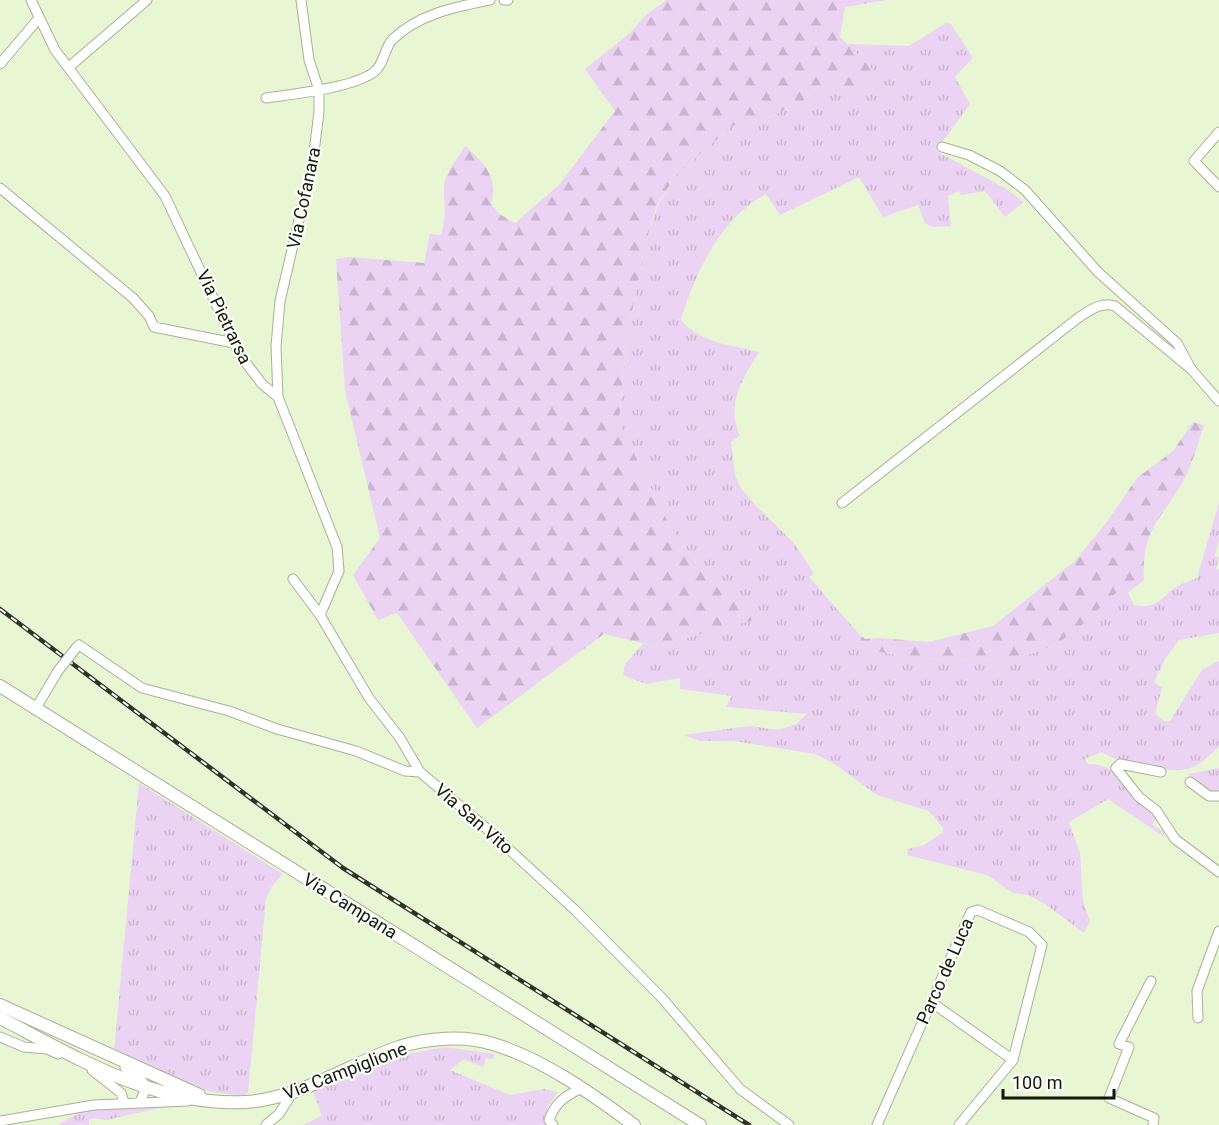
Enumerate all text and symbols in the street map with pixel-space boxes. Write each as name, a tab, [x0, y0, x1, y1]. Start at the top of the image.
street label: Via Cofanara	[282, 145, 325, 251]
street label: Via Pietrarsa	[193, 266, 256, 367]
street label: Via San Vito	[431, 779, 518, 858]
street label: Via Campana	[299, 868, 401, 943]
street label: Parco de Luca	[912, 915, 977, 1027]
street label: Via Campiglione	[280, 1037, 409, 1104]
scale bar	[1003, 1062, 1114, 1100]
text: 100 m	[1012, 1072, 1063, 1093]

